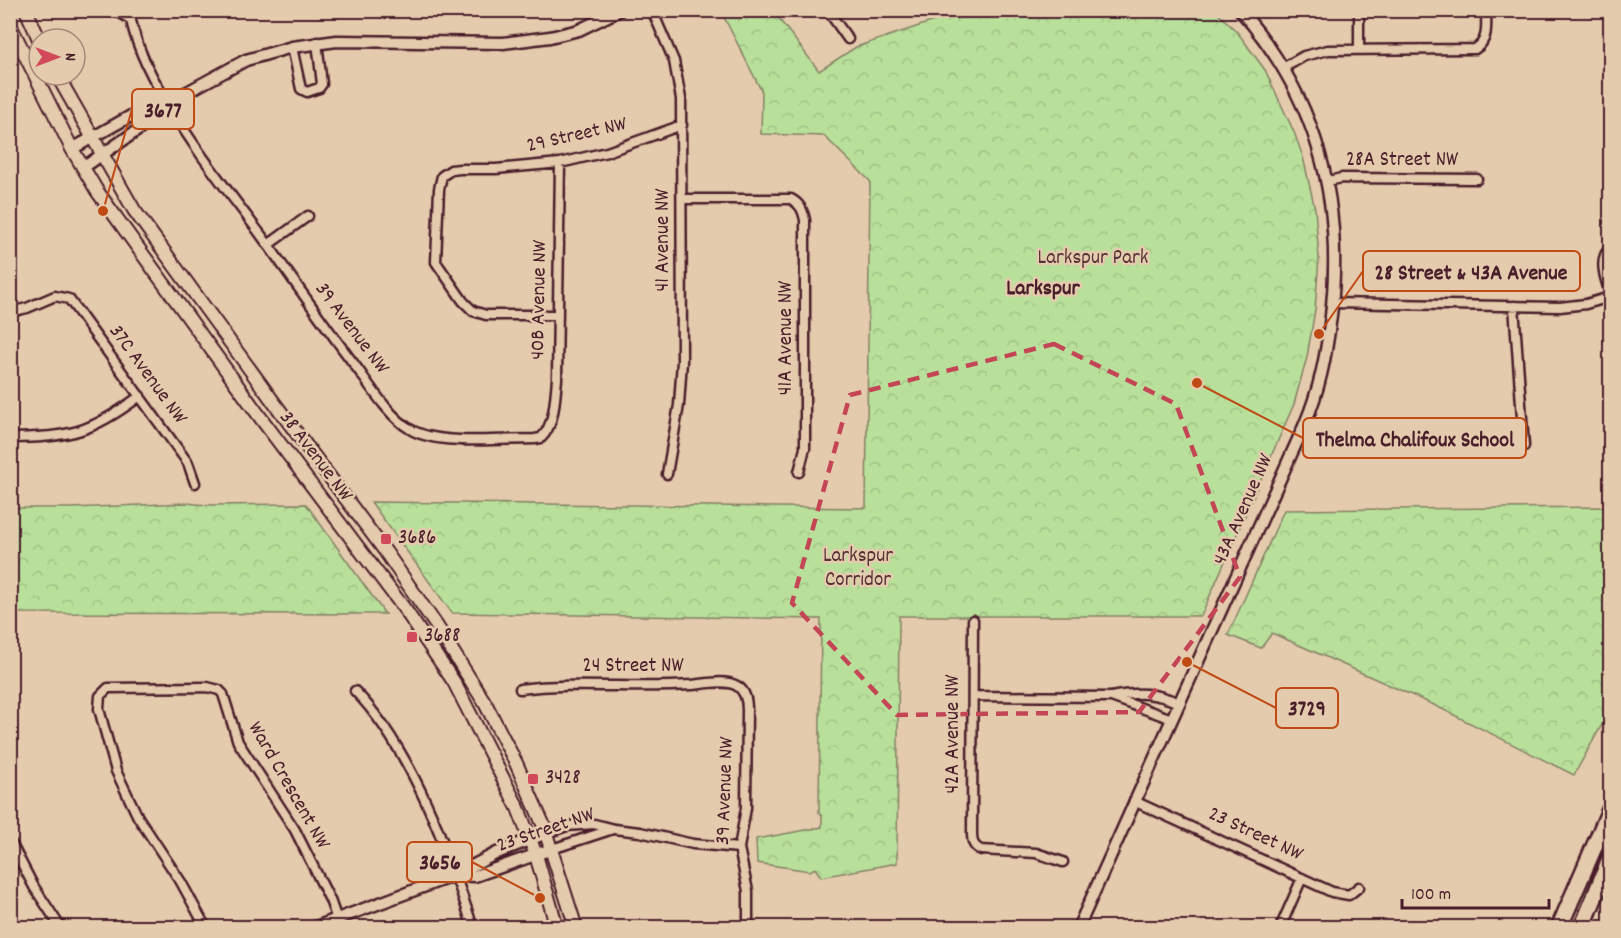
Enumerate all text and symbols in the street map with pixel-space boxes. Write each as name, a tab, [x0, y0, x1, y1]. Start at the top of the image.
north arrow	[27, 27, 87, 87]
text: N	[58, 53, 81, 61]
callout: 3677	[132, 89, 194, 129]
text: 3677	[144, 97, 182, 128]
street label: 29 Street NW	[524, 110, 631, 162]
street label: 28A Street NW	[1346, 146, 1459, 176]
street label: 41 Avenue NW	[649, 188, 679, 291]
street label: 40B Avenue NW	[524, 239, 556, 360]
park label: Larkspur Park	[1038, 244, 1148, 274]
callout: 28 Street & 43A Avenue	[1363, 251, 1580, 291]
text: 28 Street & 43A Avenue	[1375, 259, 1568, 290]
district label: Larkspur	[1006, 274, 1081, 305]
street label: 39 Avenue NW	[306, 277, 396, 382]
street label: 41A Avenue NW	[772, 280, 802, 395]
street label: 37C Avenue NW	[100, 319, 194, 432]
street label: 38 Avenue NW	[271, 405, 360, 510]
callout: Thelma Chalifoux School	[1303, 418, 1526, 458]
text: Thelma Chalifoux School	[1316, 426, 1515, 457]
street label: 43A Avenue NW	[1206, 449, 1282, 570]
place label: 3686	[398, 524, 436, 554]
marker: 3686	[379, 532, 393, 546]
park label: Larkspur Corridor	[823, 542, 893, 596]
place label: 3688	[424, 622, 460, 652]
marker: 3688	[405, 630, 419, 644]
street label: 24 Street NW	[583, 652, 684, 682]
street label: 42A Avenue NW	[939, 674, 969, 793]
callout: 3729	[1276, 688, 1338, 728]
text: 3729	[1288, 695, 1326, 726]
street label: Ward Crescent NW	[239, 717, 337, 856]
street label: 39 Avenue NW	[709, 735, 743, 846]
place label: 3428	[545, 764, 581, 794]
marker: 3428	[526, 772, 540, 786]
street label: 23 Street NW	[493, 800, 600, 862]
street label: 23 Street NW	[1203, 800, 1308, 870]
callout: 3656	[407, 842, 472, 882]
text: 3656	[419, 849, 461, 880]
scale bar	[1402, 872, 1549, 910]
text: 100 m	[1411, 883, 1451, 908]

